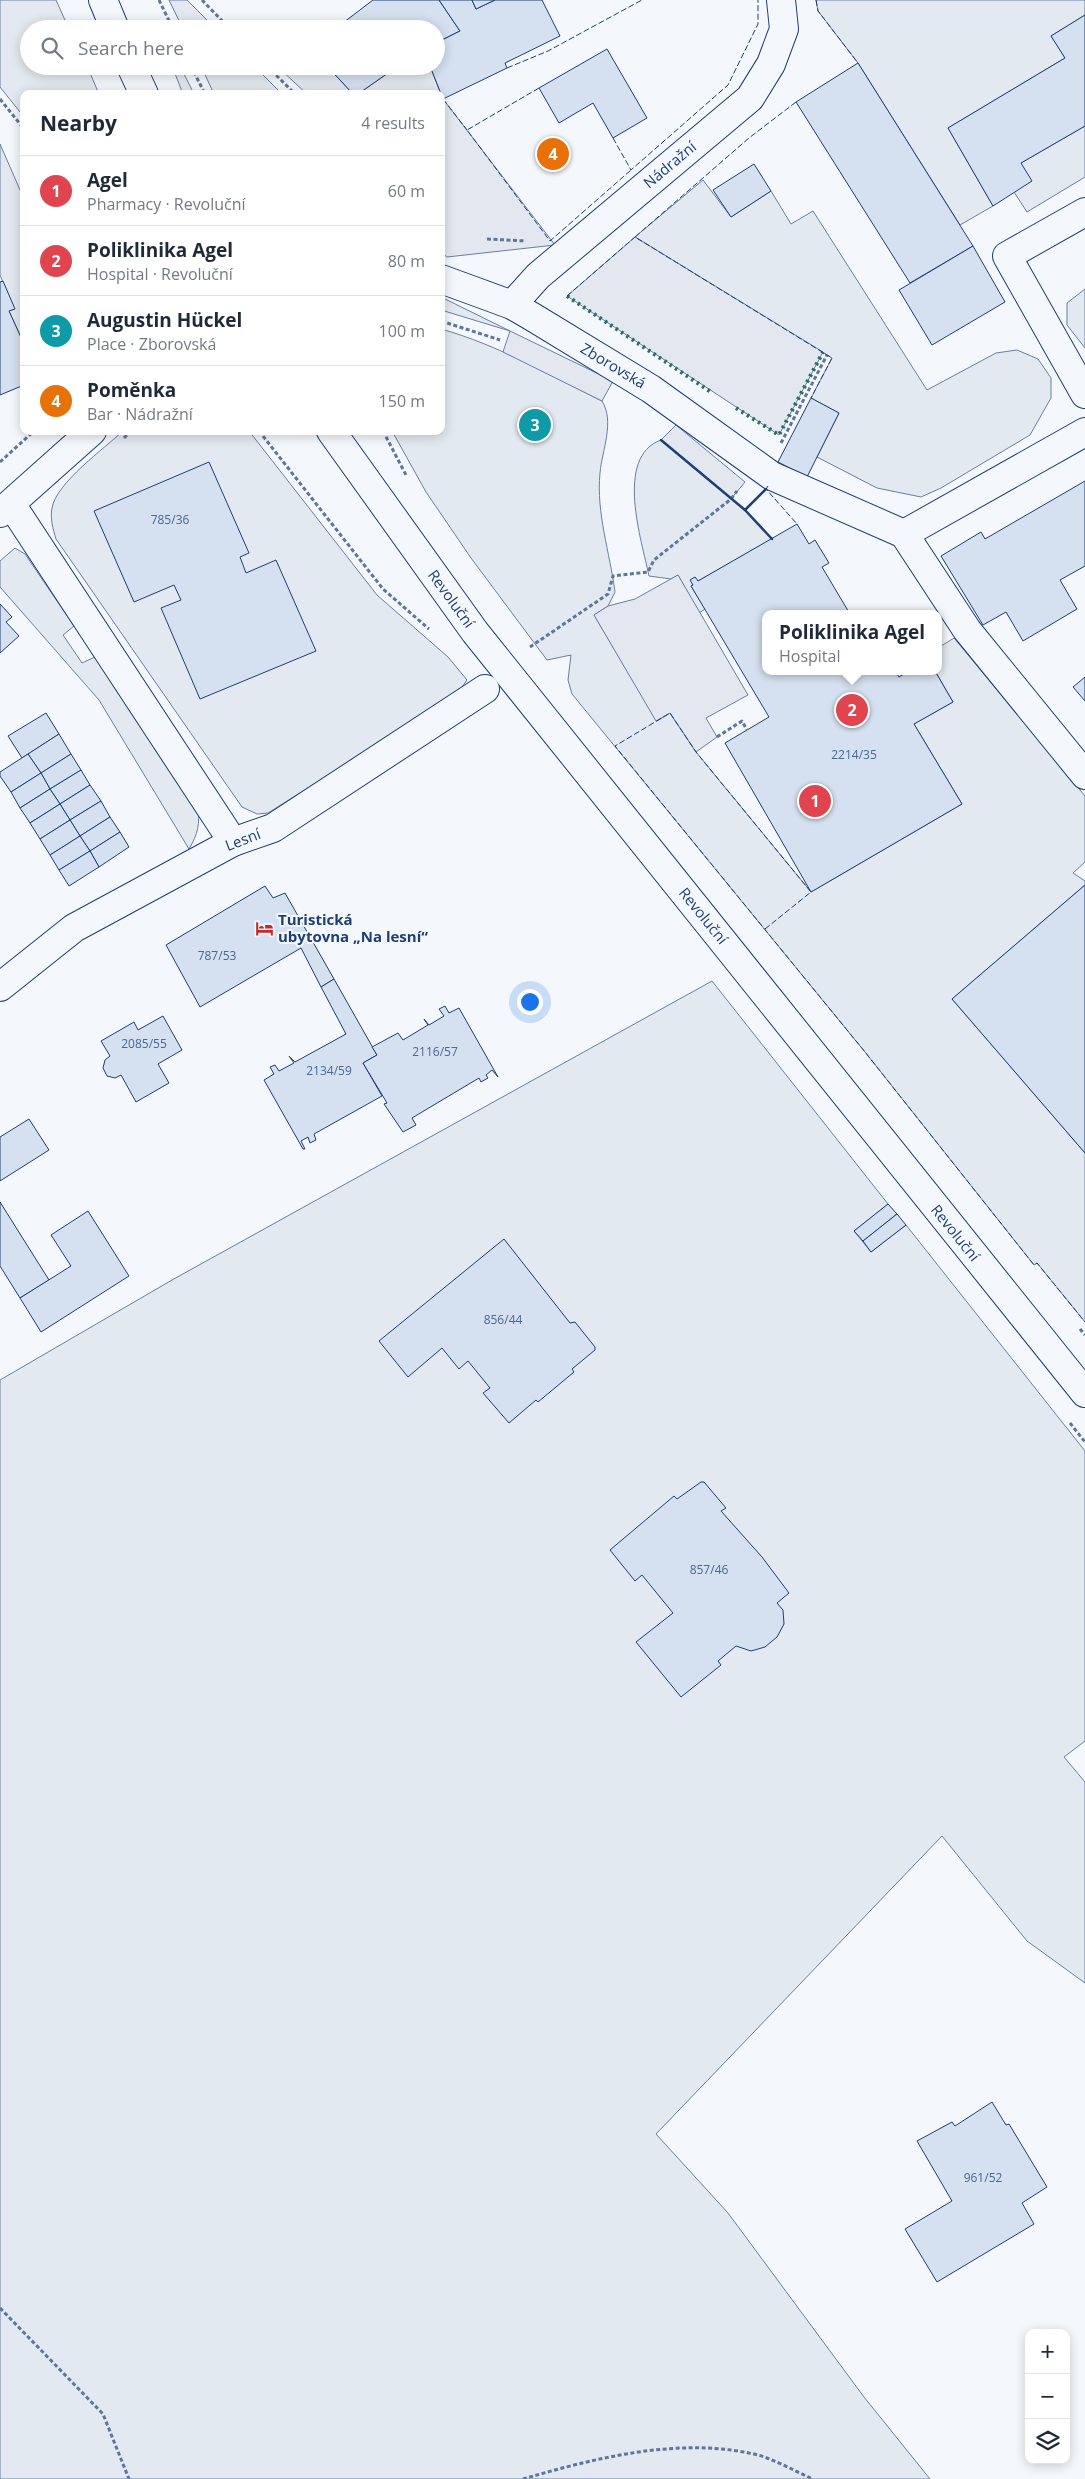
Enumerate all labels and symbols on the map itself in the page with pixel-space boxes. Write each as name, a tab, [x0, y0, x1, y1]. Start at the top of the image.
pin: 4	[537, 135, 569, 173]
street label: Nádražní	[639, 135, 701, 192]
street label: Zborovská	[577, 338, 650, 392]
pin: 3	[519, 406, 551, 444]
house number: 785/36	[151, 511, 189, 528]
street label: Revoluční	[424, 565, 480, 633]
pin: 2	[836, 691, 868, 729]
house number: 2214/35	[831, 746, 877, 763]
pin: 1	[799, 782, 831, 820]
street label: Lesní	[222, 823, 264, 855]
street label: Revoluční	[675, 883, 734, 949]
place label: Turistická ubytovna „Na lesní“	[278, 909, 428, 946]
hotel icon: Turistická ubytovna „Na lesní“	[254, 919, 274, 939]
house number: 787/53	[198, 947, 236, 964]
your location	[517, 989, 543, 1015]
house number: 2085/55	[121, 1035, 167, 1052]
house number: 2116/57	[412, 1043, 458, 1060]
house number: 2134/59	[306, 1062, 352, 1079]
street label: Revoluční	[927, 1200, 986, 1266]
house number: 856/44	[484, 1311, 522, 1328]
house number: 857/46	[690, 1561, 728, 1578]
house number: 961/52	[964, 2169, 1002, 2186]

